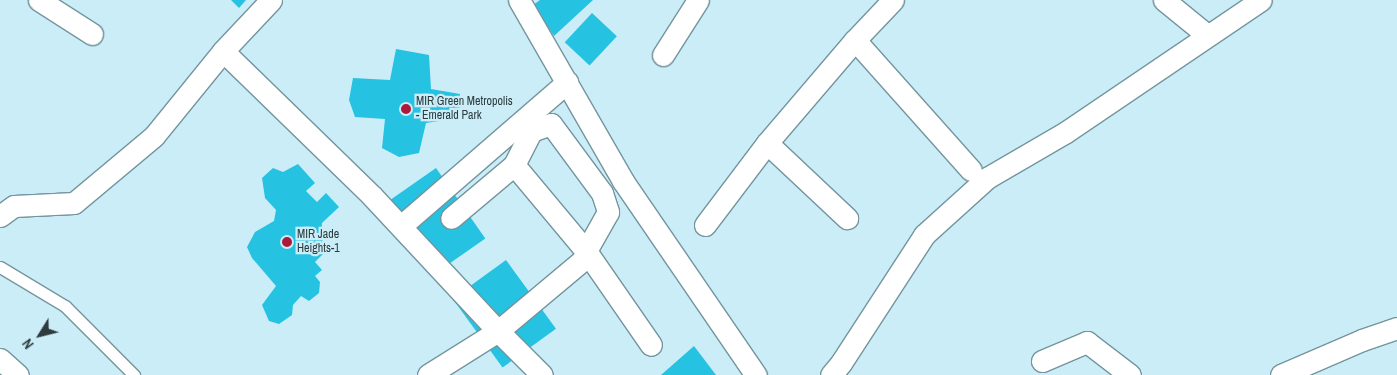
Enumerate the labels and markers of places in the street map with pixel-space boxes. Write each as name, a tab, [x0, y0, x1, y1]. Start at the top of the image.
place label: MIR Green Metropolis - Emerald Park	[416, 95, 513, 123]
marker: MIR Green Metropolis - Emerald Park	[400, 103, 412, 115]
place label: MIR Jade Heights-1	[297, 228, 340, 256]
marker: MIR Jade Heights-1	[281, 236, 293, 248]

